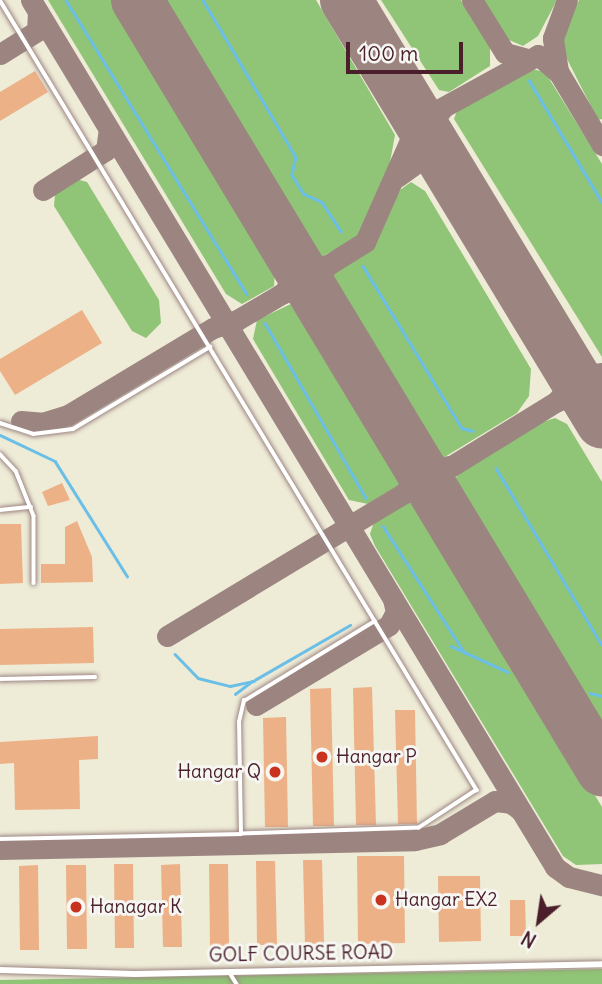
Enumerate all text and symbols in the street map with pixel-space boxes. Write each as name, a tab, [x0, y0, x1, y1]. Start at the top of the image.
scale bar	[350, 28, 467, 72]
text: 100 m	[359, 40, 418, 67]
place label: Hangar P	[336, 746, 417, 768]
marker: Hangar P	[314, 749, 330, 765]
place label: Hangar Q	[177, 761, 261, 783]
marker: Hangar Q	[267, 764, 283, 780]
north arrow	[504, 886, 574, 956]
place label: Hangar EX2	[395, 889, 498, 911]
marker: Hangar EX2	[373, 892, 389, 908]
place label: Hanagar K	[90, 896, 182, 918]
marker: Hanagar K	[68, 899, 84, 915]
text: N	[517, 926, 540, 953]
street label: GOLF COURSE ROAD	[209, 941, 393, 967]

